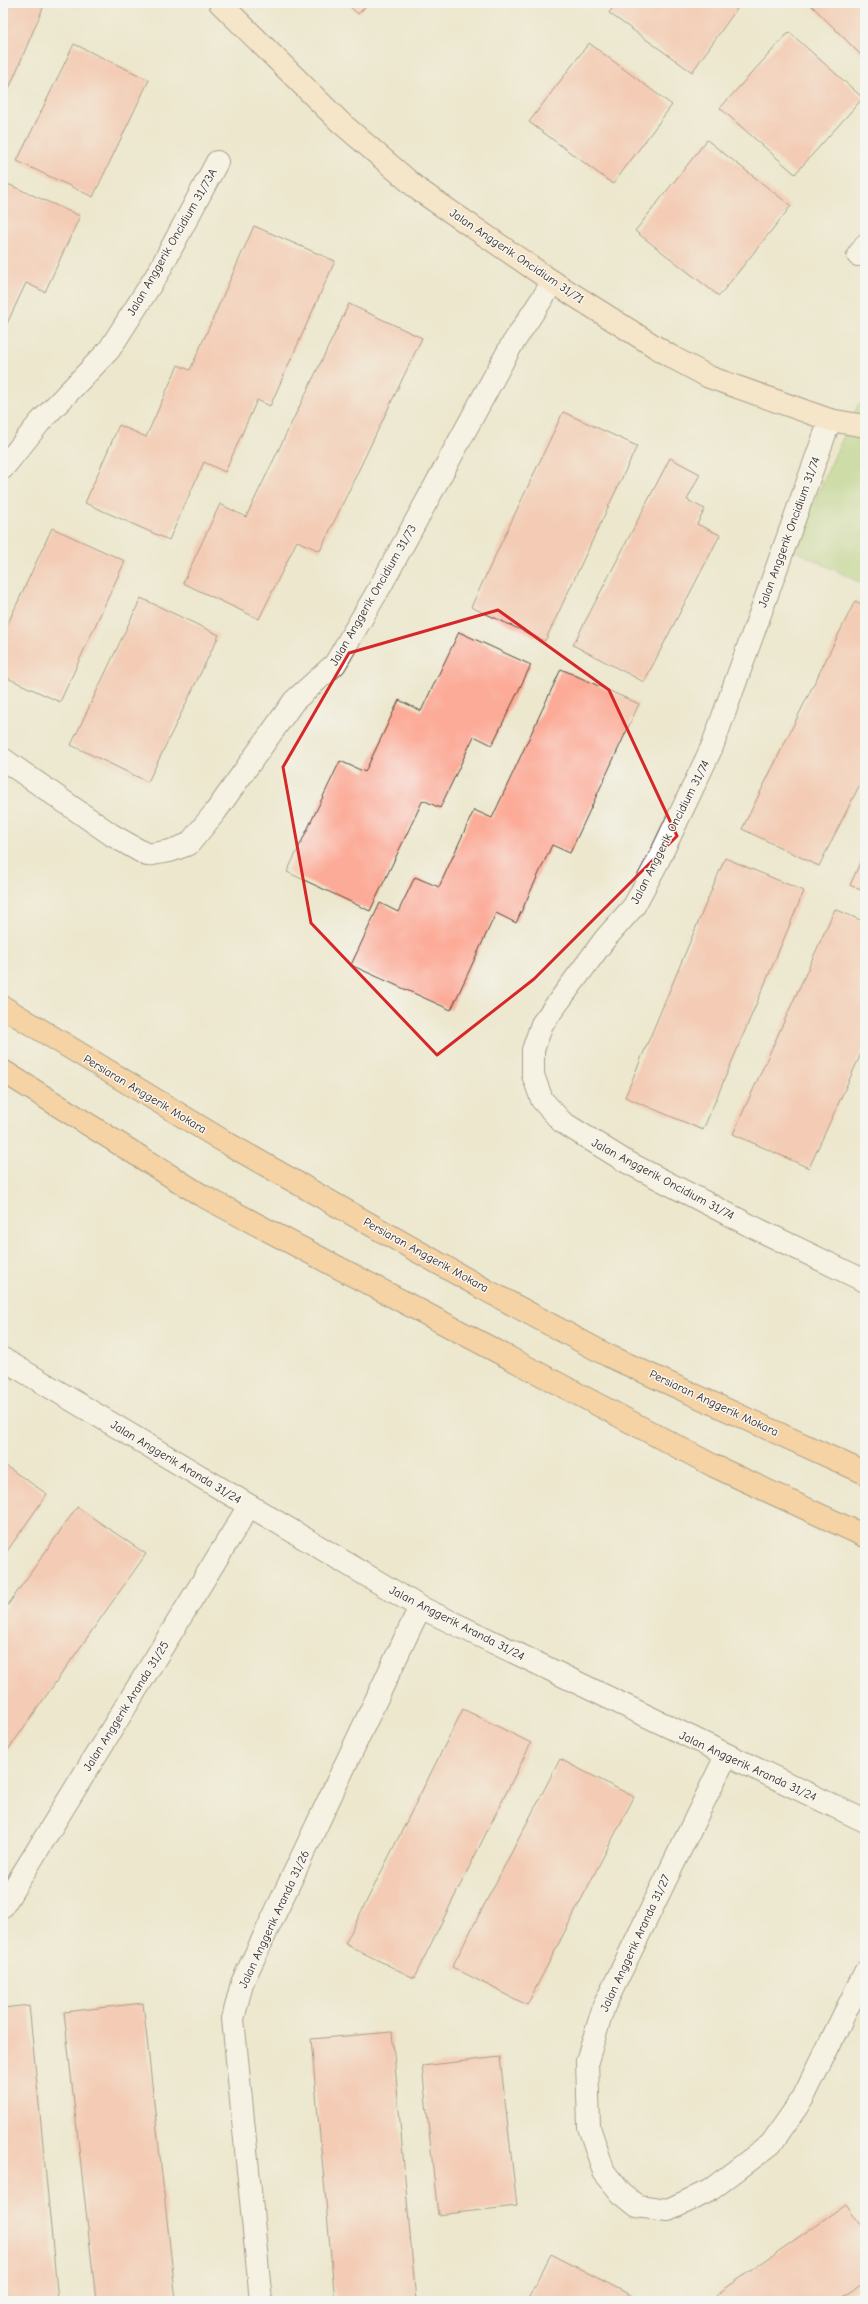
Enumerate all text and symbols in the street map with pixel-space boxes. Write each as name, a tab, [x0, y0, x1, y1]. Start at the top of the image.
street label: Jalan Anggerik Oncidium 31/73A	[124, 166, 220, 318]
street label: Jalan Anggerik Oncidium 31/71	[447, 206, 587, 306]
street label: Jalan Anggerik Oncidium 31/74	[755, 455, 823, 609]
street label: Jalan Anggerik Oncidium 31/73	[327, 522, 419, 668]
street label: Jalan Anggerik Oncidium 31/74	[628, 758, 713, 906]
street label: Persiaran Anggerik Mokara	[81, 1052, 209, 1136]
street label: Jalan Anggerik Oncidium 31/74	[589, 1135, 737, 1223]
street label: Persiaran Anggerik Mokara	[361, 1215, 491, 1295]
street label: Persiaran Anggerik Mokara	[647, 1367, 781, 1439]
street label: Jalan Anggerik Aranda 31/24	[108, 1417, 244, 1507]
street label: Jalan Anggerik Aranda 31/24	[387, 1583, 527, 1663]
street label: Jalan Anggerik Aranda 31/25	[80, 1638, 172, 1774]
street label: Jalan Anggerik Aranda 31/24	[677, 1728, 819, 1804]
street label: Jalan Anggerik Aranda 31/26	[236, 1848, 312, 1990]
street label: Jalan Anggerik Aranda 31/27	[597, 1872, 673, 2014]

